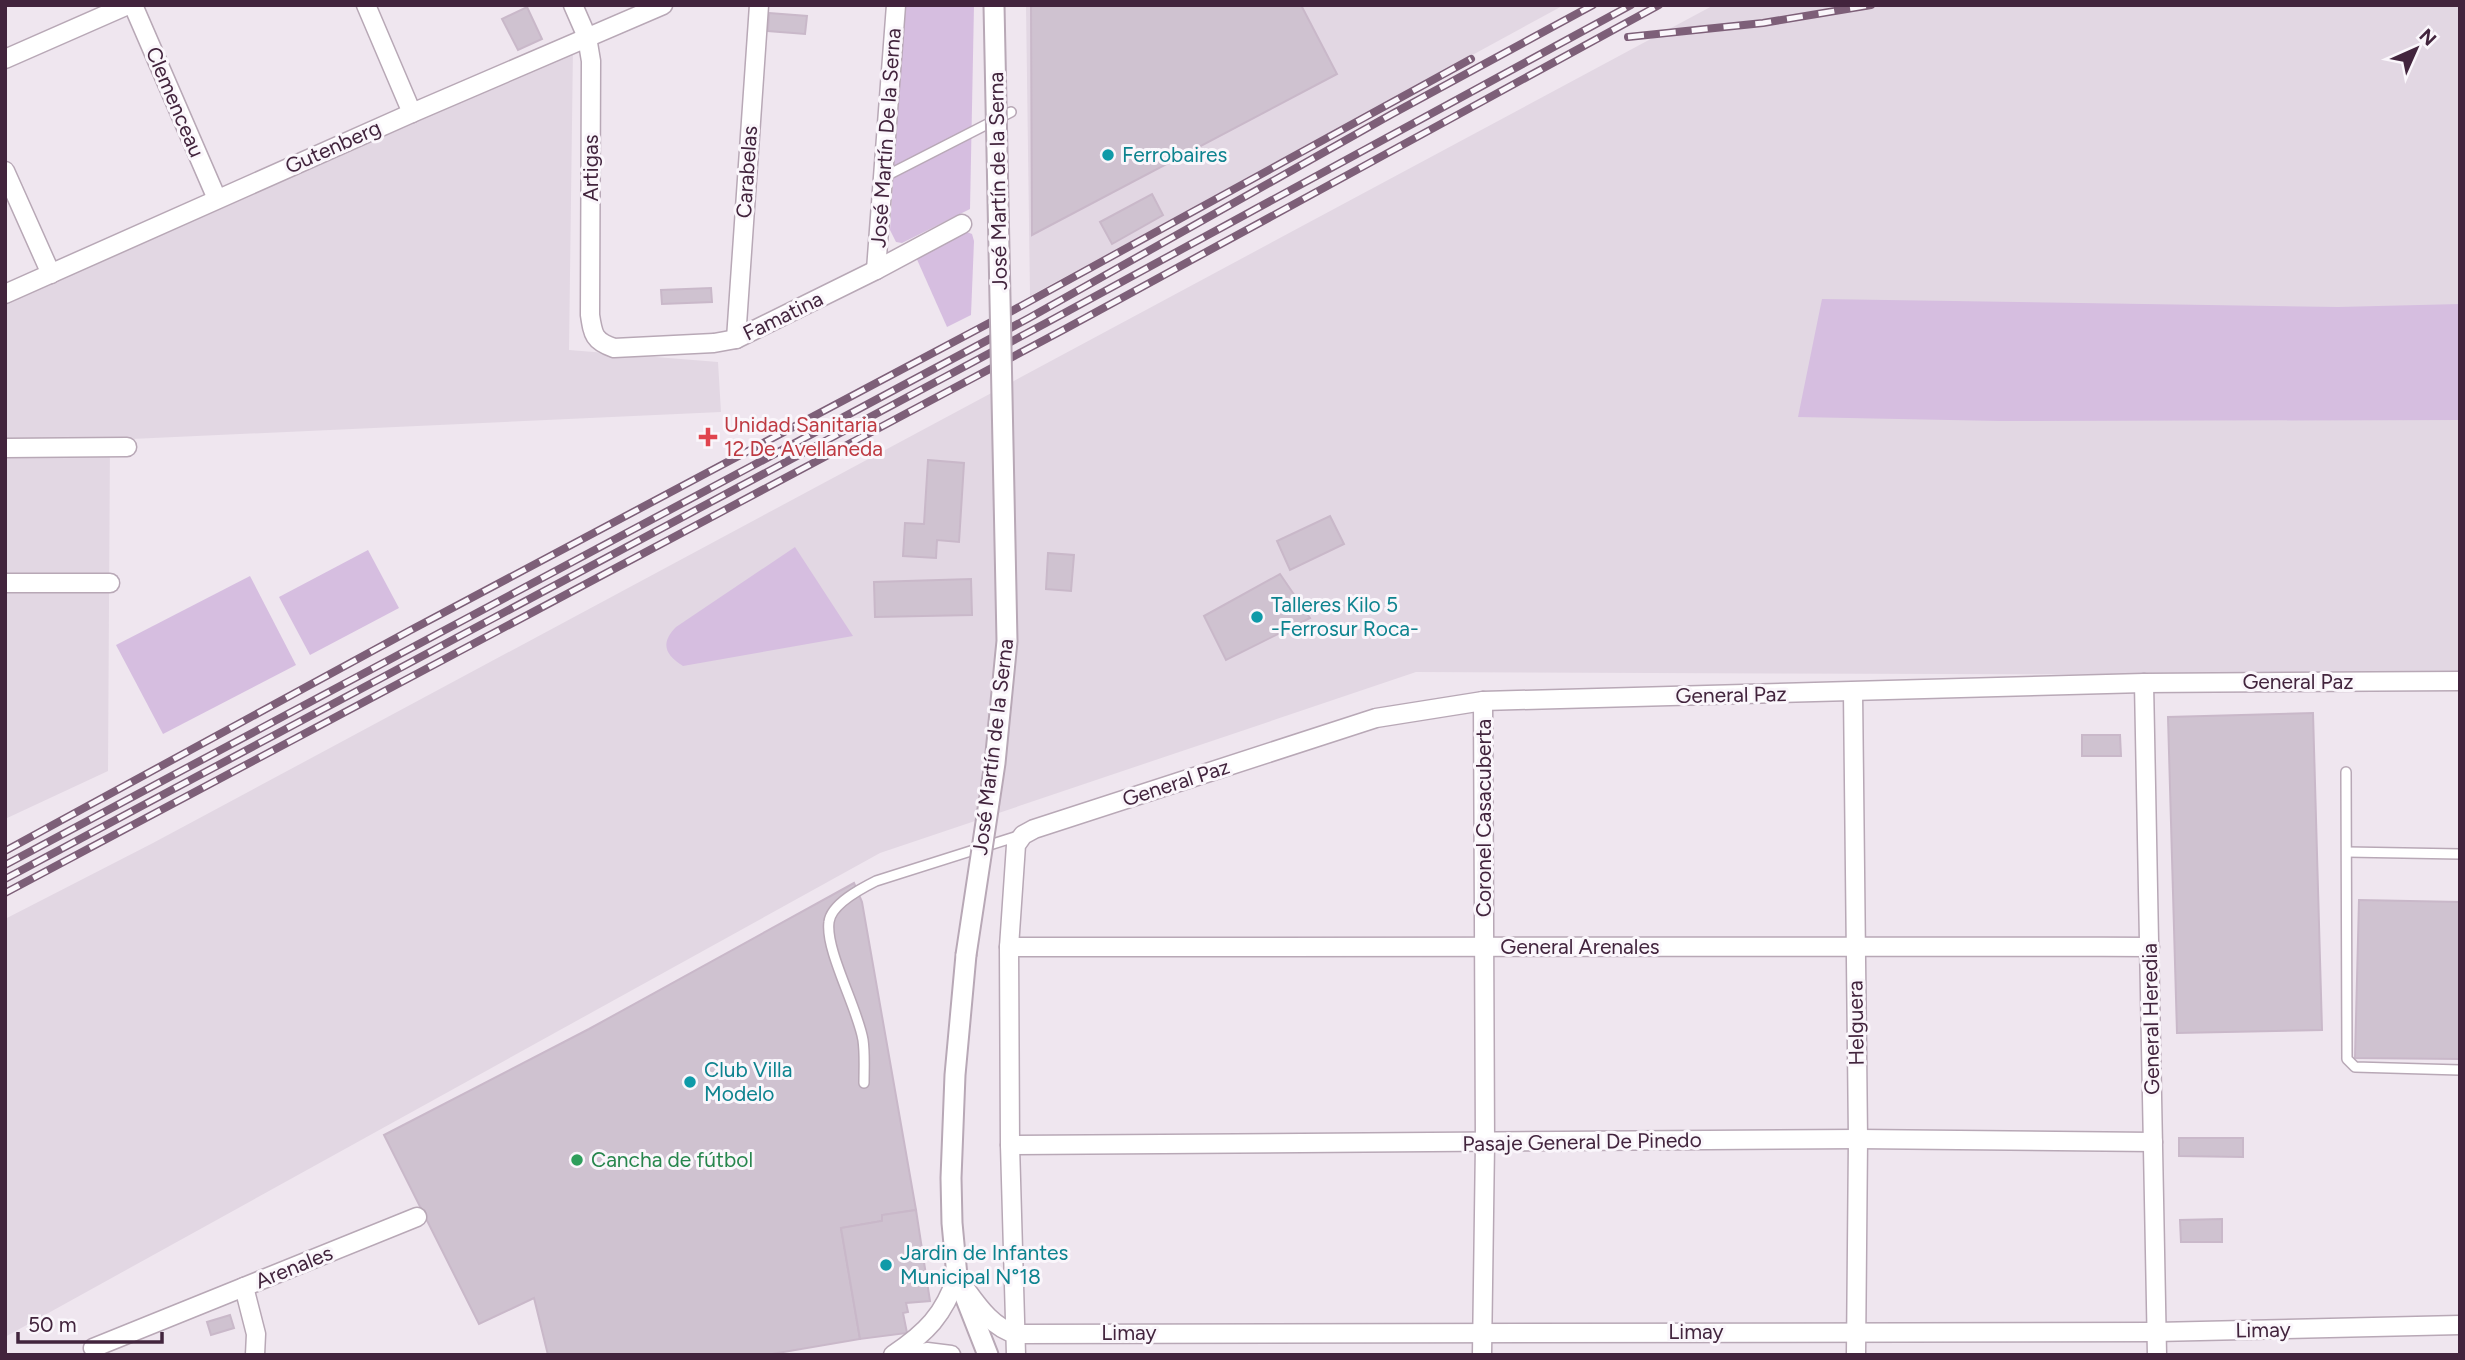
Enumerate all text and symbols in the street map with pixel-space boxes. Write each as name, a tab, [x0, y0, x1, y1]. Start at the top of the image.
north arrow	[2381, 14, 2451, 84]
text: N	[2414, 24, 2441, 51]
street label: José Martín De la Serna	[865, 27, 906, 249]
street label: Clemenceau	[141, 43, 210, 161]
street label: José Martín de la Serna	[983, 72, 1012, 290]
street label: Gutenberg	[281, 114, 384, 179]
street label: Carabelas	[731, 125, 762, 219]
street label: Artigas	[578, 135, 603, 201]
place label: Ferrobaires	[1122, 142, 1227, 167]
marker: Ferrobaires	[1100, 147, 1116, 163]
street label: Famatina	[739, 286, 827, 346]
place label: Unidad Sanitaria 12 De Avellaneda	[724, 412, 883, 461]
marker: Unidad Sanitaria 12 De Avellaneda	[698, 427, 718, 447]
place label: Talleres Kilo 5 -Ferrosur Roca-	[1271, 592, 1419, 641]
marker: Talleres Kilo 5 -Ferrosur Roca-	[1249, 609, 1265, 625]
street label: José Martín de la Serna	[967, 637, 1018, 857]
street label: General Paz	[2242, 669, 2354, 694]
street label: General Paz	[1675, 681, 1787, 708]
street label: Coronel Casacuberta	[1471, 719, 1496, 917]
street label: General Paz	[1119, 753, 1233, 812]
street label: General Arenales	[1500, 934, 1660, 959]
street label: General Heredia	[2137, 943, 2164, 1095]
street label: Helguera	[1842, 980, 1869, 1066]
place label: Club Villa Modelo	[704, 1057, 792, 1106]
marker: Club Villa Modelo	[682, 1074, 698, 1090]
street label: Pasaje General De Pinedo	[1462, 1127, 1702, 1156]
place label: Cancha de fútbol	[591, 1147, 753, 1172]
marker: Cancha de fútbol	[569, 1152, 585, 1168]
street label: Arenales	[252, 1240, 336, 1293]
place label: Jardin de Infantes Municipal N°18	[900, 1240, 1068, 1289]
marker: Jardin de Infantes Municipal N°18	[878, 1257, 894, 1273]
scale bar	[18, 1300, 161, 1344]
text: 50 m	[28, 1312, 77, 1337]
street label: Limay	[2235, 1317, 2291, 1342]
street label: Limay	[1668, 1319, 1724, 1344]
street label: Limay	[1101, 1320, 1157, 1345]

